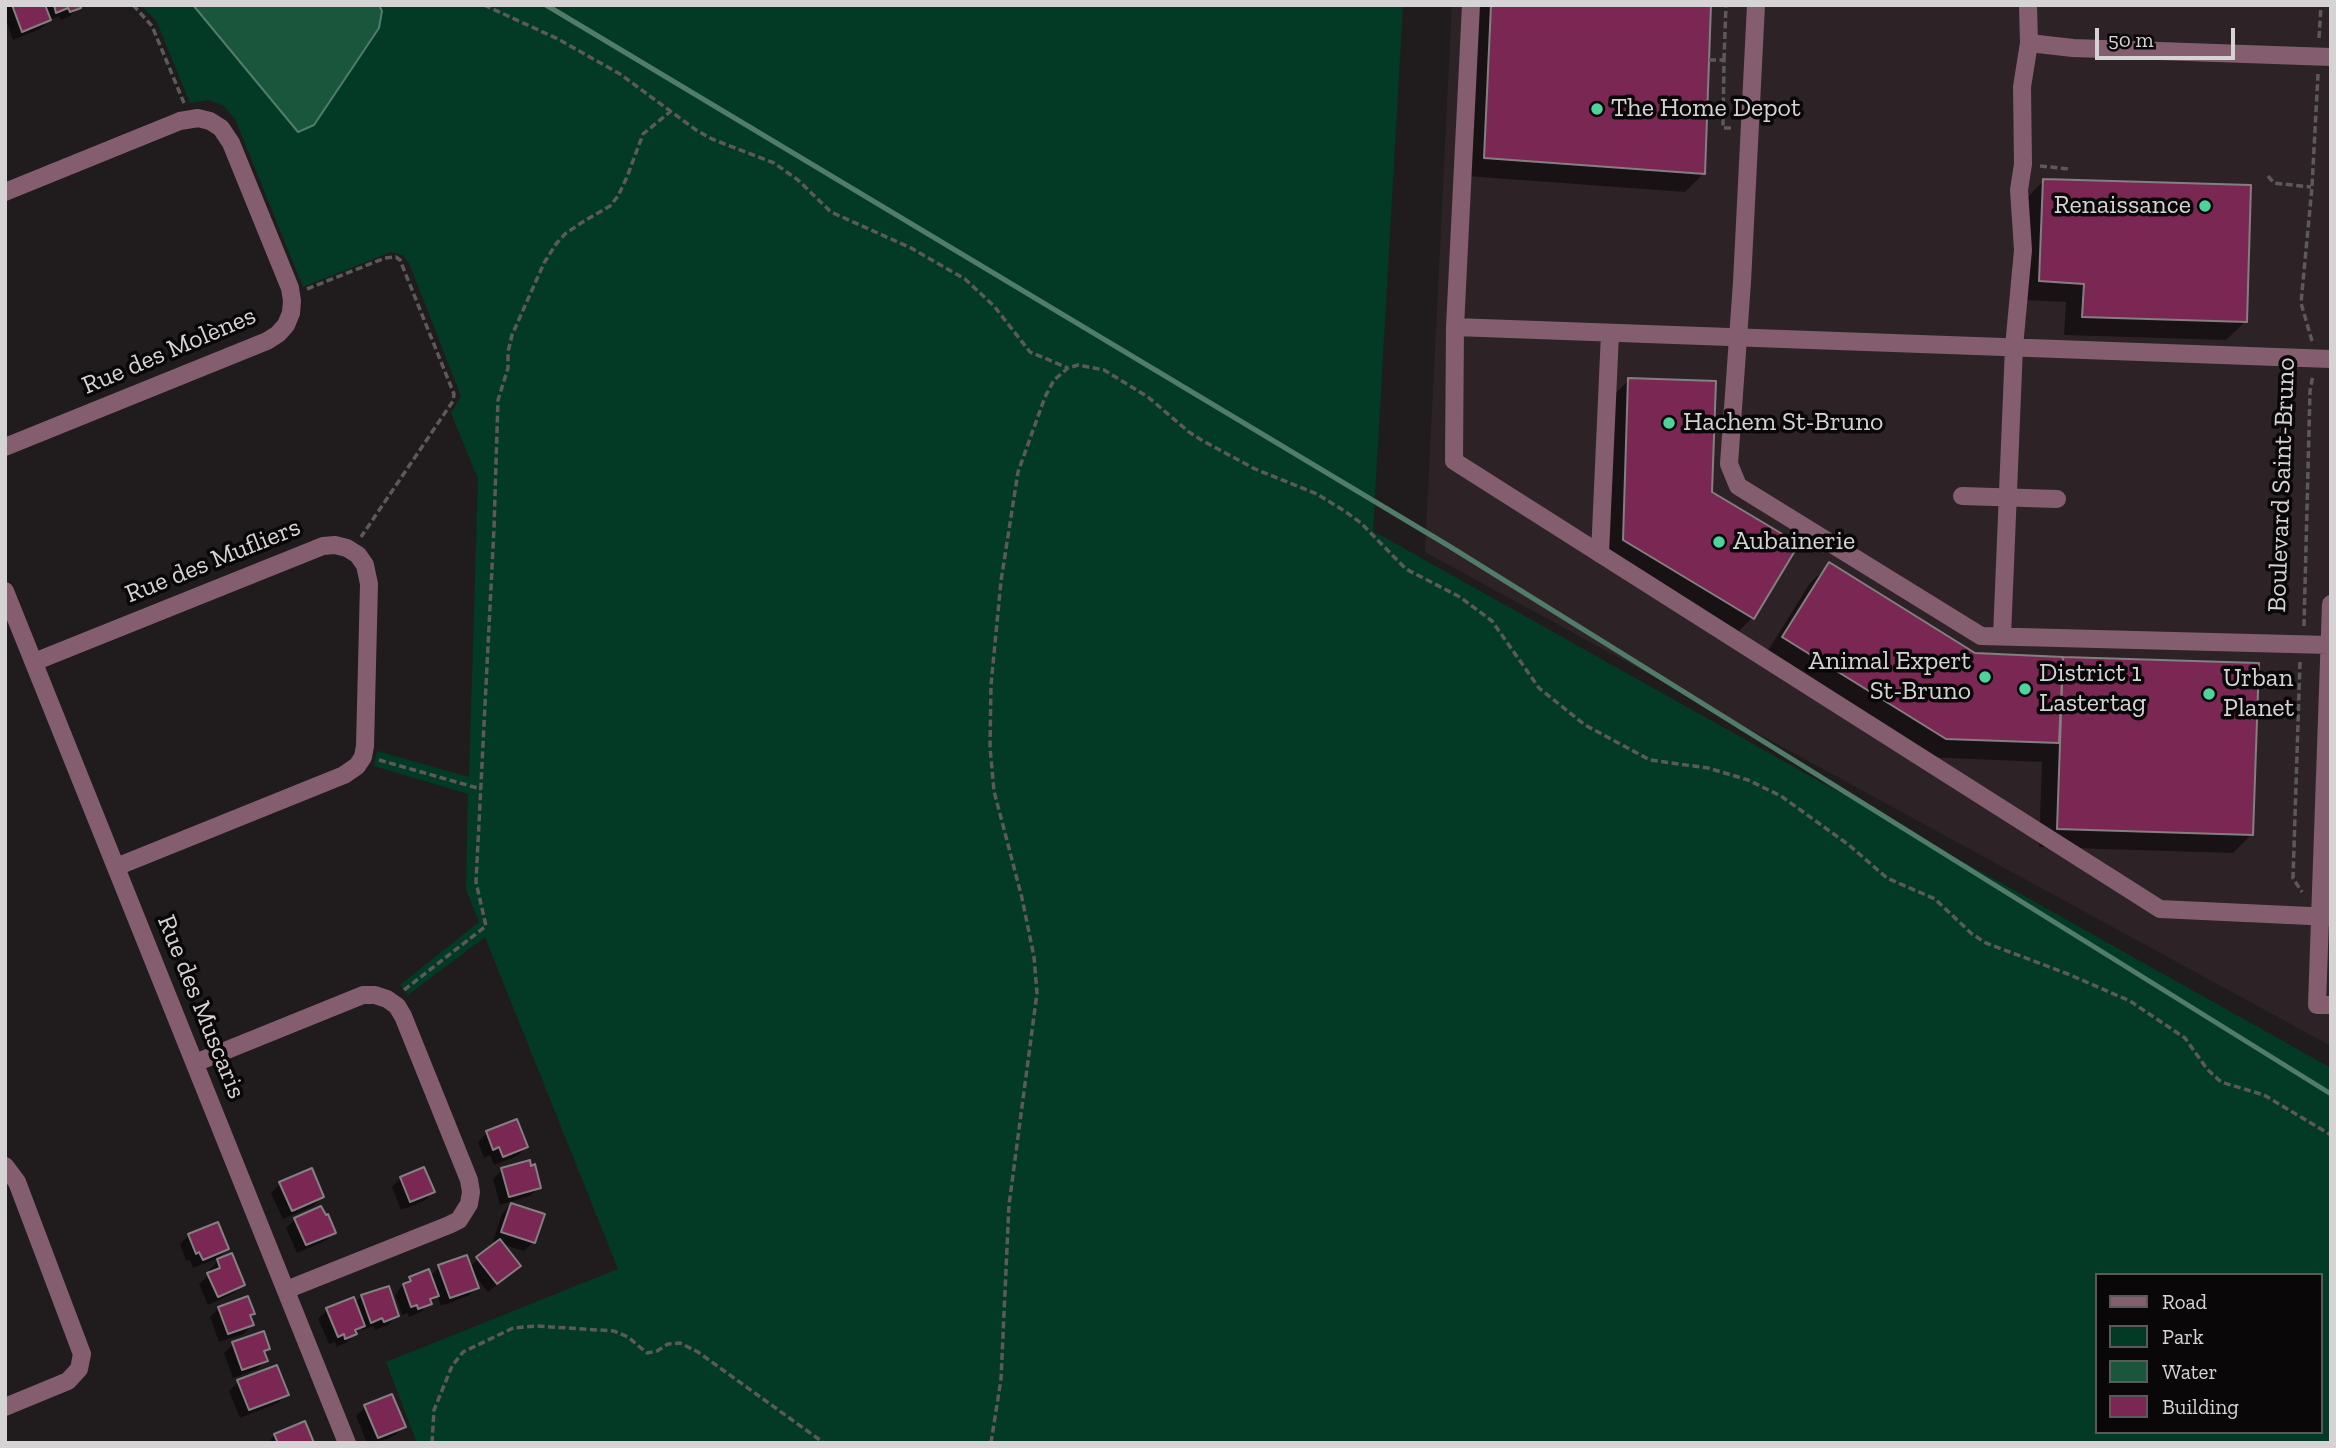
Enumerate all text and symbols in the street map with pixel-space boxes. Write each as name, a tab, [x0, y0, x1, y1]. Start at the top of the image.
scale bar	[2098, 14, 2238, 58]
text: 50 m	[2108, 27, 2154, 52]
place label: The Home Depot	[1611, 93, 1801, 125]
marker: The Home Depot	[1589, 101, 1605, 117]
place label: Renaissance	[2054, 190, 2191, 222]
marker: Renaissance	[2197, 198, 2213, 214]
street label: Rue des Molènes	[77, 300, 261, 402]
street label: Boulevard Saint-Bruno	[2262, 357, 2302, 613]
place label: Hachem St-Bruno	[1683, 407, 1883, 439]
marker: Hachem St-Bruno	[1661, 415, 1677, 431]
street label: Rue des Mufliers	[121, 512, 305, 610]
place label: Aubainerie	[1733, 526, 1855, 558]
marker: Aubainerie	[1711, 534, 1727, 550]
place label: Animal Expert St-Bruno	[1808, 646, 1971, 708]
place label: District 1 Lastertag	[2039, 658, 2146, 720]
place label: Urban Planet	[2223, 663, 2294, 724]
marker: Animal Expert St-Bruno	[1977, 669, 1993, 685]
marker: District 1 Lastertag	[2017, 681, 2033, 697]
marker: Urban Planet	[2201, 686, 2217, 702]
street label: Rue des Muscaris	[150, 911, 252, 1103]
legend	[2094, 1273, 2322, 1434]
text: Road	[2162, 1289, 2207, 1314]
text: Park	[2162, 1324, 2204, 1349]
text: Water	[2162, 1359, 2217, 1384]
text: Building	[2162, 1394, 2239, 1419]

